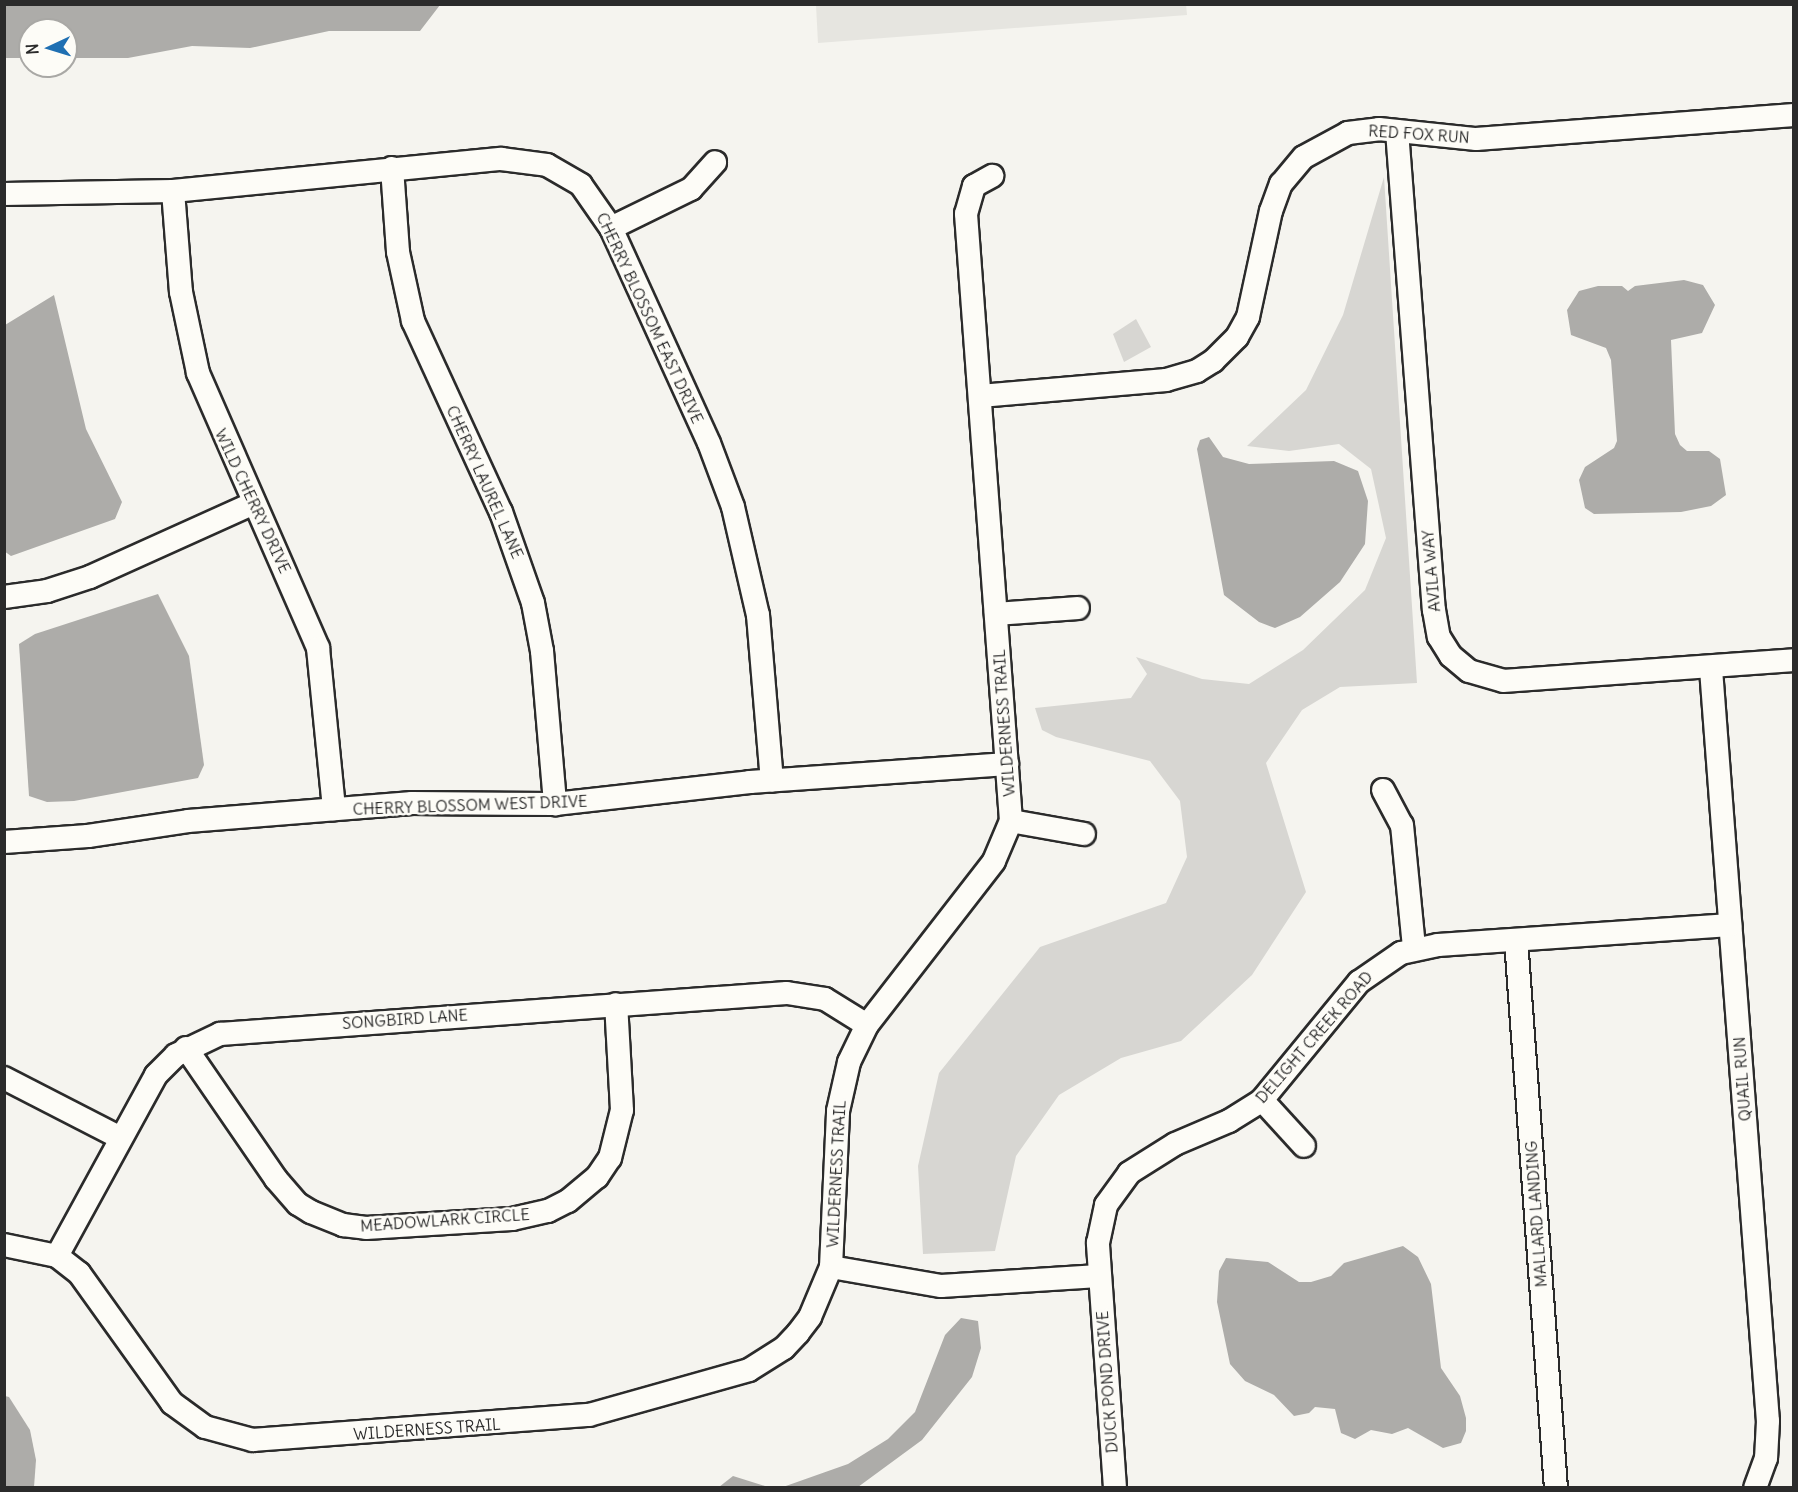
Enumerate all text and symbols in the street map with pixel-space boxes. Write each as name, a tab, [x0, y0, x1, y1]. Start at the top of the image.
north arrow	[18, 18, 78, 78]
text: N	[22, 43, 42, 55]
street label: RED FOX RUN	[1368, 121, 1470, 147]
street label: CHERRY BLOSSOM EAST DRIVE	[593, 209, 707, 427]
street label: CHERRY LAUREL LANE	[443, 402, 527, 562]
street label: WILD CHERRY DRIVE	[211, 426, 295, 576]
street label: AVILA WAY	[1418, 529, 1444, 613]
street label: WILDERNESS TRAIL	[989, 649, 1019, 797]
street label: CHERRY BLOSSOM WEST DRIVE	[352, 791, 588, 819]
street label: DELIGHT CREEK ROAD	[1251, 967, 1377, 1107]
street label: SONGBIRD LANE	[342, 1005, 468, 1033]
street label: QUAIL RUN	[1729, 1036, 1755, 1122]
street label: WILDERNESS TRAIL	[823, 1100, 849, 1248]
street label: MALLARD LANDING	[1521, 1140, 1551, 1288]
street label: MEADOWLARK CIRCLE	[360, 1204, 530, 1236]
street label: DUCK POND DRIVE	[1092, 1310, 1122, 1454]
street label: WILDERNESS TRAIL	[353, 1414, 501, 1444]

